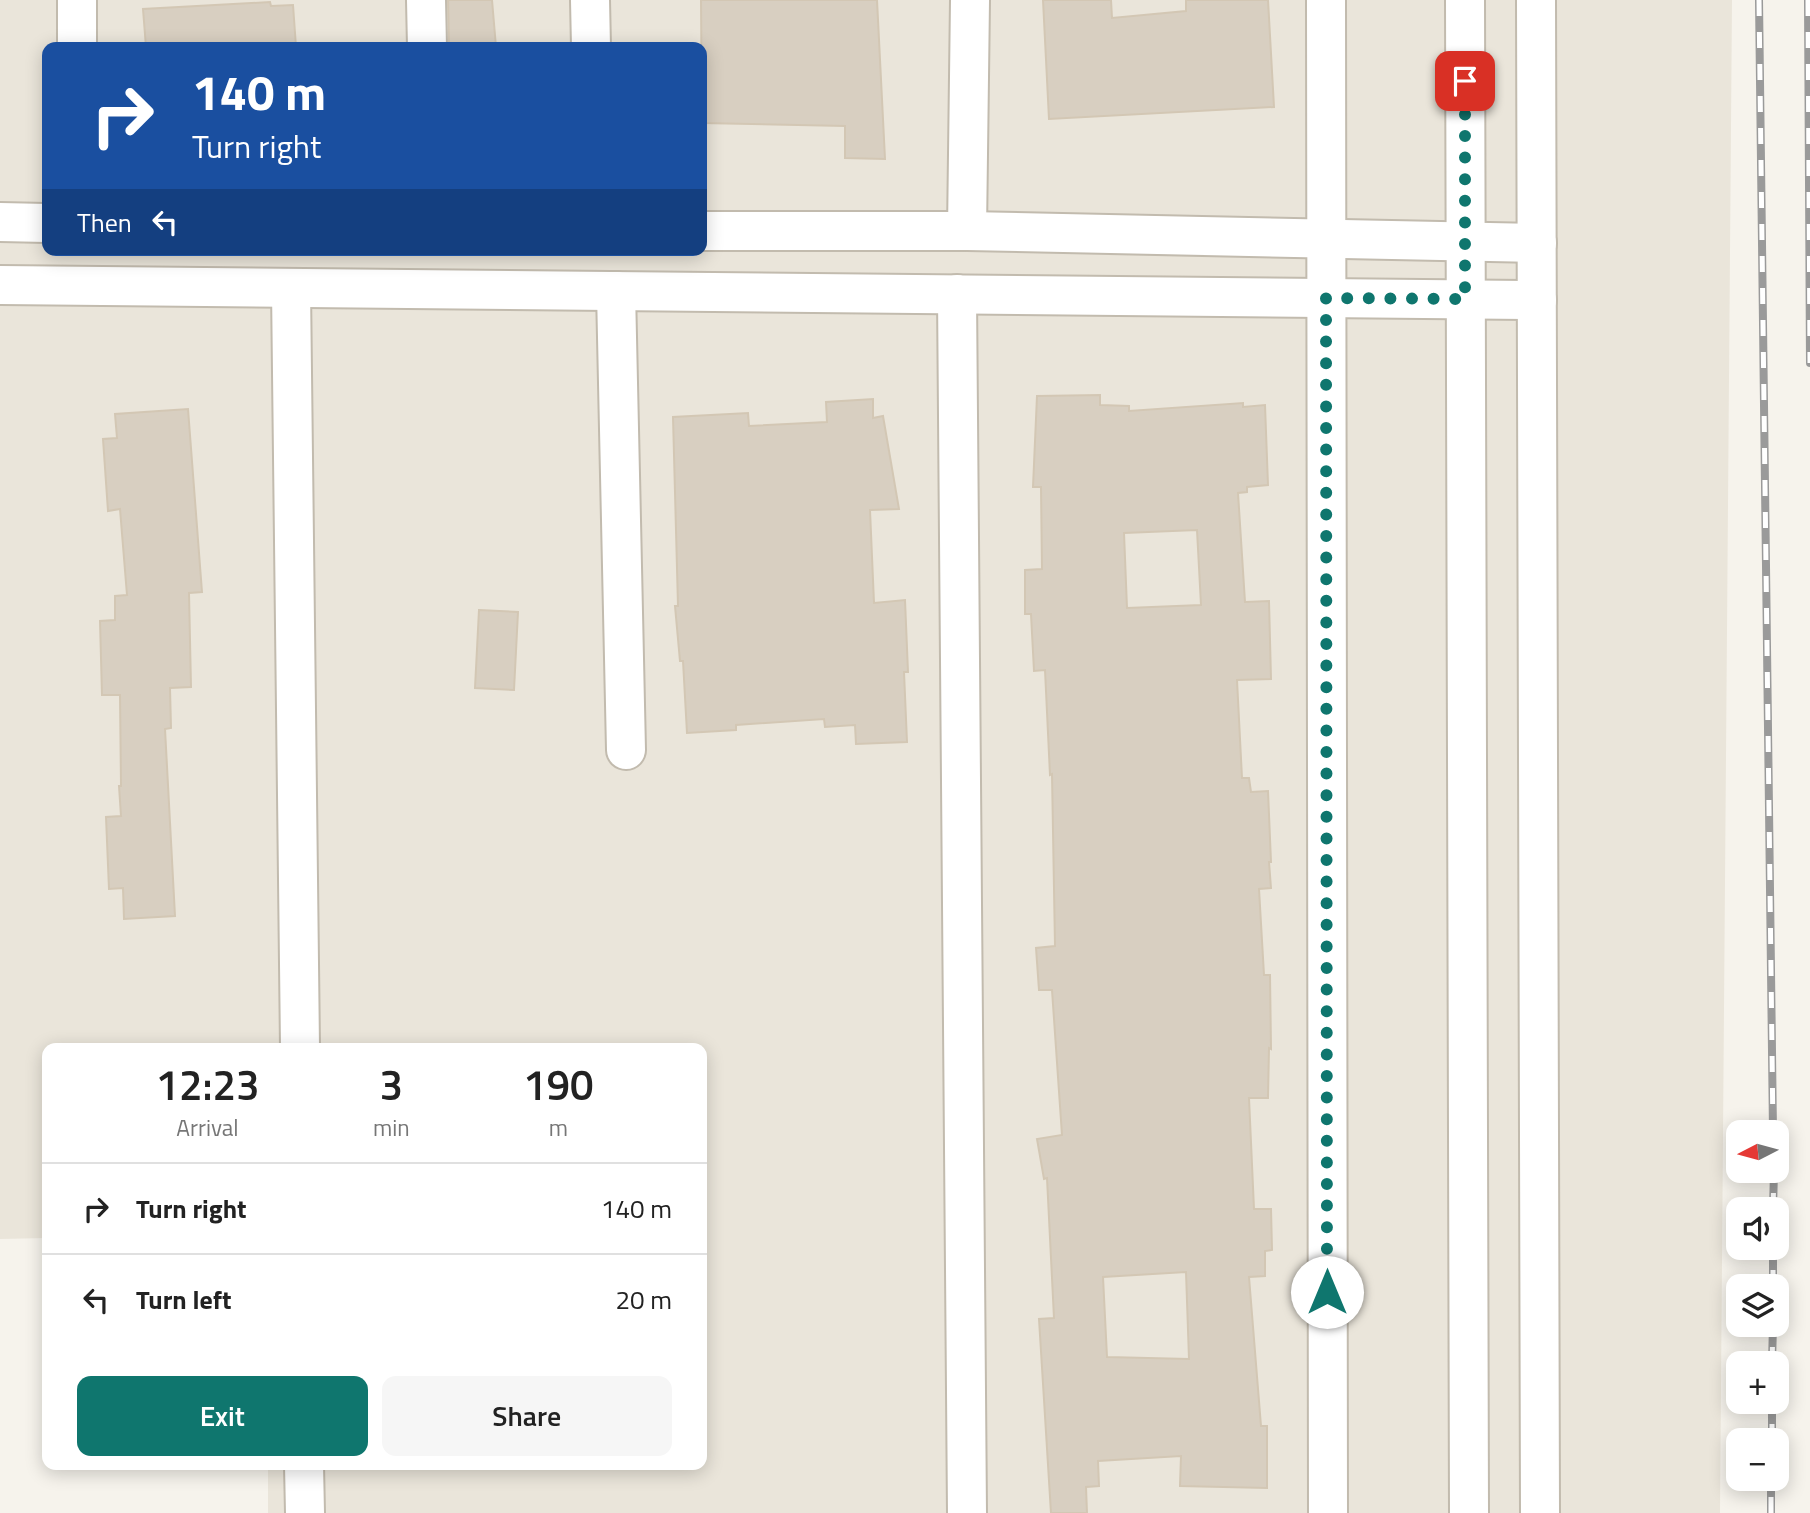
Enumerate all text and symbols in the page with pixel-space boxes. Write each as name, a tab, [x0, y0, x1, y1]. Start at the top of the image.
pin	[1435, 51, 1495, 111]
text: 140 m	[192, 54, 326, 129]
icon: arrive	[1446, 62, 1484, 100]
icon: right	[77, 70, 168, 161]
text: Turn right	[192, 122, 321, 170]
text: Then	[77, 203, 132, 242]
icon: left	[146, 203, 184, 241]
text: 12:23	[155, 1052, 260, 1116]
text: 3	[380, 1052, 403, 1116]
text: 190	[523, 1052, 594, 1116]
text: Arrival	[176, 1110, 239, 1145]
text: min	[373, 1110, 410, 1145]
text: m	[549, 1110, 568, 1145]
north arrow	[1726, 1120, 1788, 1183]
map controls	[1726, 1120, 1789, 1491]
text: Turn right	[136, 1189, 247, 1228]
text: 140 m	[601, 1189, 672, 1228]
icon: right	[77, 1190, 115, 1228]
button: sound	[1726, 1197, 1789, 1260]
position arrow	[1290, 1255, 1364, 1329]
button: layers	[1726, 1274, 1789, 1337]
text: Turn left	[136, 1280, 231, 1319]
text: 20 m	[615, 1280, 672, 1319]
icon: left	[77, 1281, 115, 1319]
button: +	[1726, 1351, 1789, 1414]
button: Exit	[77, 1376, 368, 1456]
button: Share	[382, 1376, 672, 1456]
button: −	[1726, 1428, 1789, 1491]

